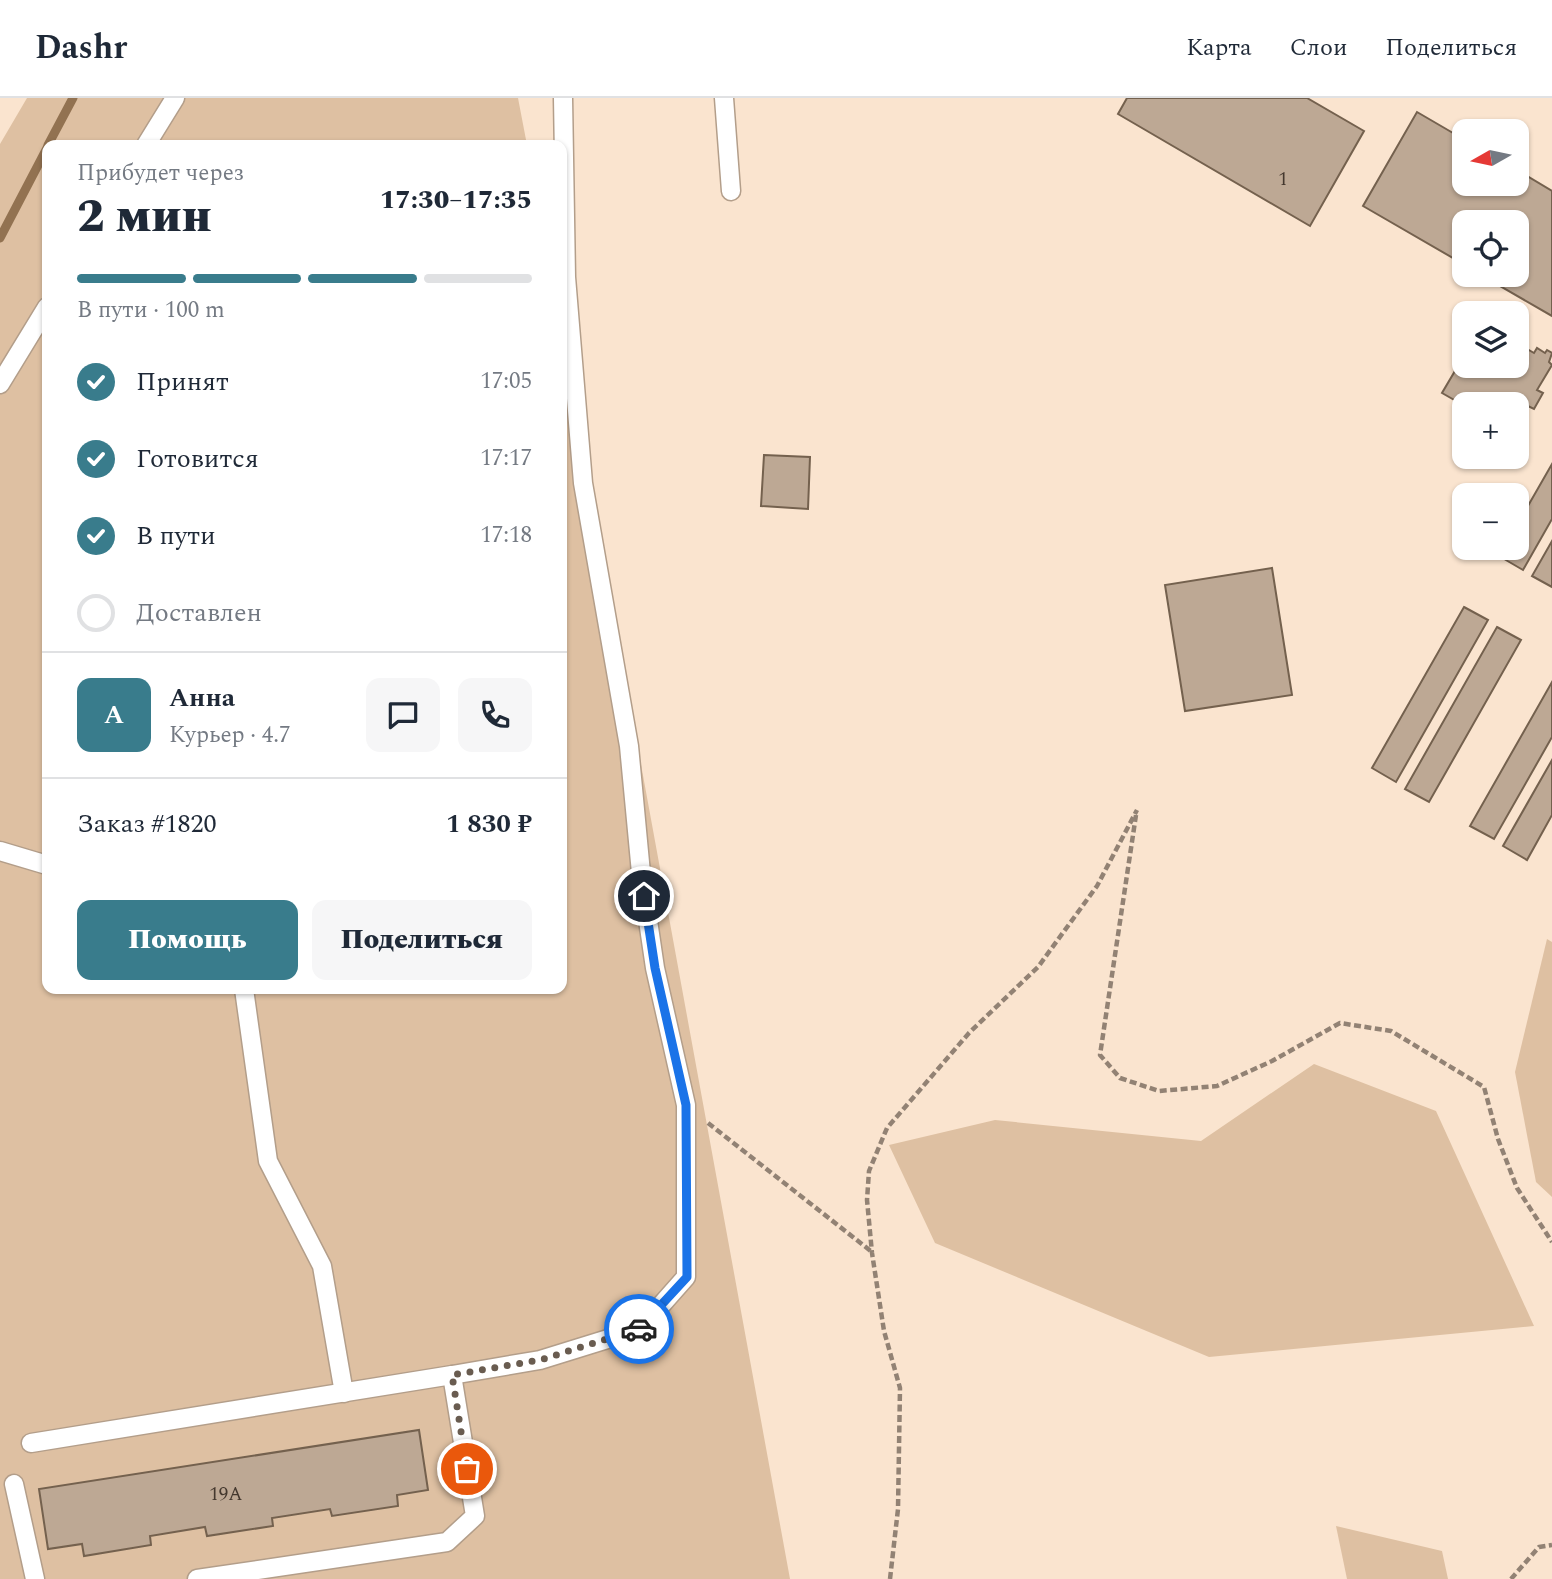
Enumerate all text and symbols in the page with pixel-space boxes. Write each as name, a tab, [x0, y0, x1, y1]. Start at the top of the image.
text: Dashr	[35, 23, 127, 73]
text: Карта	[1186, 30, 1252, 66]
text: Слои	[1290, 30, 1347, 66]
text: Поделиться	[1385, 30, 1517, 66]
north arrow	[1452, 119, 1530, 196]
map controls	[1452, 119, 1529, 560]
text: Прибудет через	[77, 156, 244, 191]
house number: 1	[1278, 165, 1288, 194]
text: 17:30–17:35	[380, 180, 532, 220]
text: 2 мин	[77, 182, 212, 252]
button: locate	[1452, 210, 1529, 287]
text: В пути · 100 m	[77, 293, 225, 328]
button: layers	[1452, 301, 1529, 378]
text: Принят	[136, 362, 229, 402]
icon: check	[77, 363, 115, 401]
text: 17:05	[480, 364, 532, 399]
button: +	[1452, 392, 1529, 469]
text: Готовится	[136, 439, 259, 479]
icon: check	[77, 440, 115, 478]
text: 17:17	[480, 441, 532, 476]
button: −	[1452, 483, 1529, 560]
text: В пути	[136, 516, 216, 556]
icon: check	[77, 517, 115, 555]
text: 17:18	[480, 518, 532, 553]
text: Доставлен	[136, 593, 262, 633]
text: Анна	[169, 678, 235, 718]
button: chat	[366, 678, 440, 752]
button: phone	[458, 678, 532, 752]
text: А	[104, 695, 124, 735]
text: Курьер · 4.7	[169, 718, 291, 753]
text: Заказ #1820	[77, 804, 216, 844]
text: 1 830 ₽	[446, 804, 532, 844]
pin	[614, 866, 674, 926]
icon: home	[625, 877, 663, 915]
button: Помощь	[77, 900, 298, 980]
button: Поделиться	[312, 900, 532, 980]
courier	[604, 1294, 674, 1364]
icon: car	[620, 1310, 658, 1348]
pin	[437, 1439, 497, 1499]
icon: bag	[448, 1450, 486, 1488]
house number: 19А	[209, 1480, 243, 1509]

